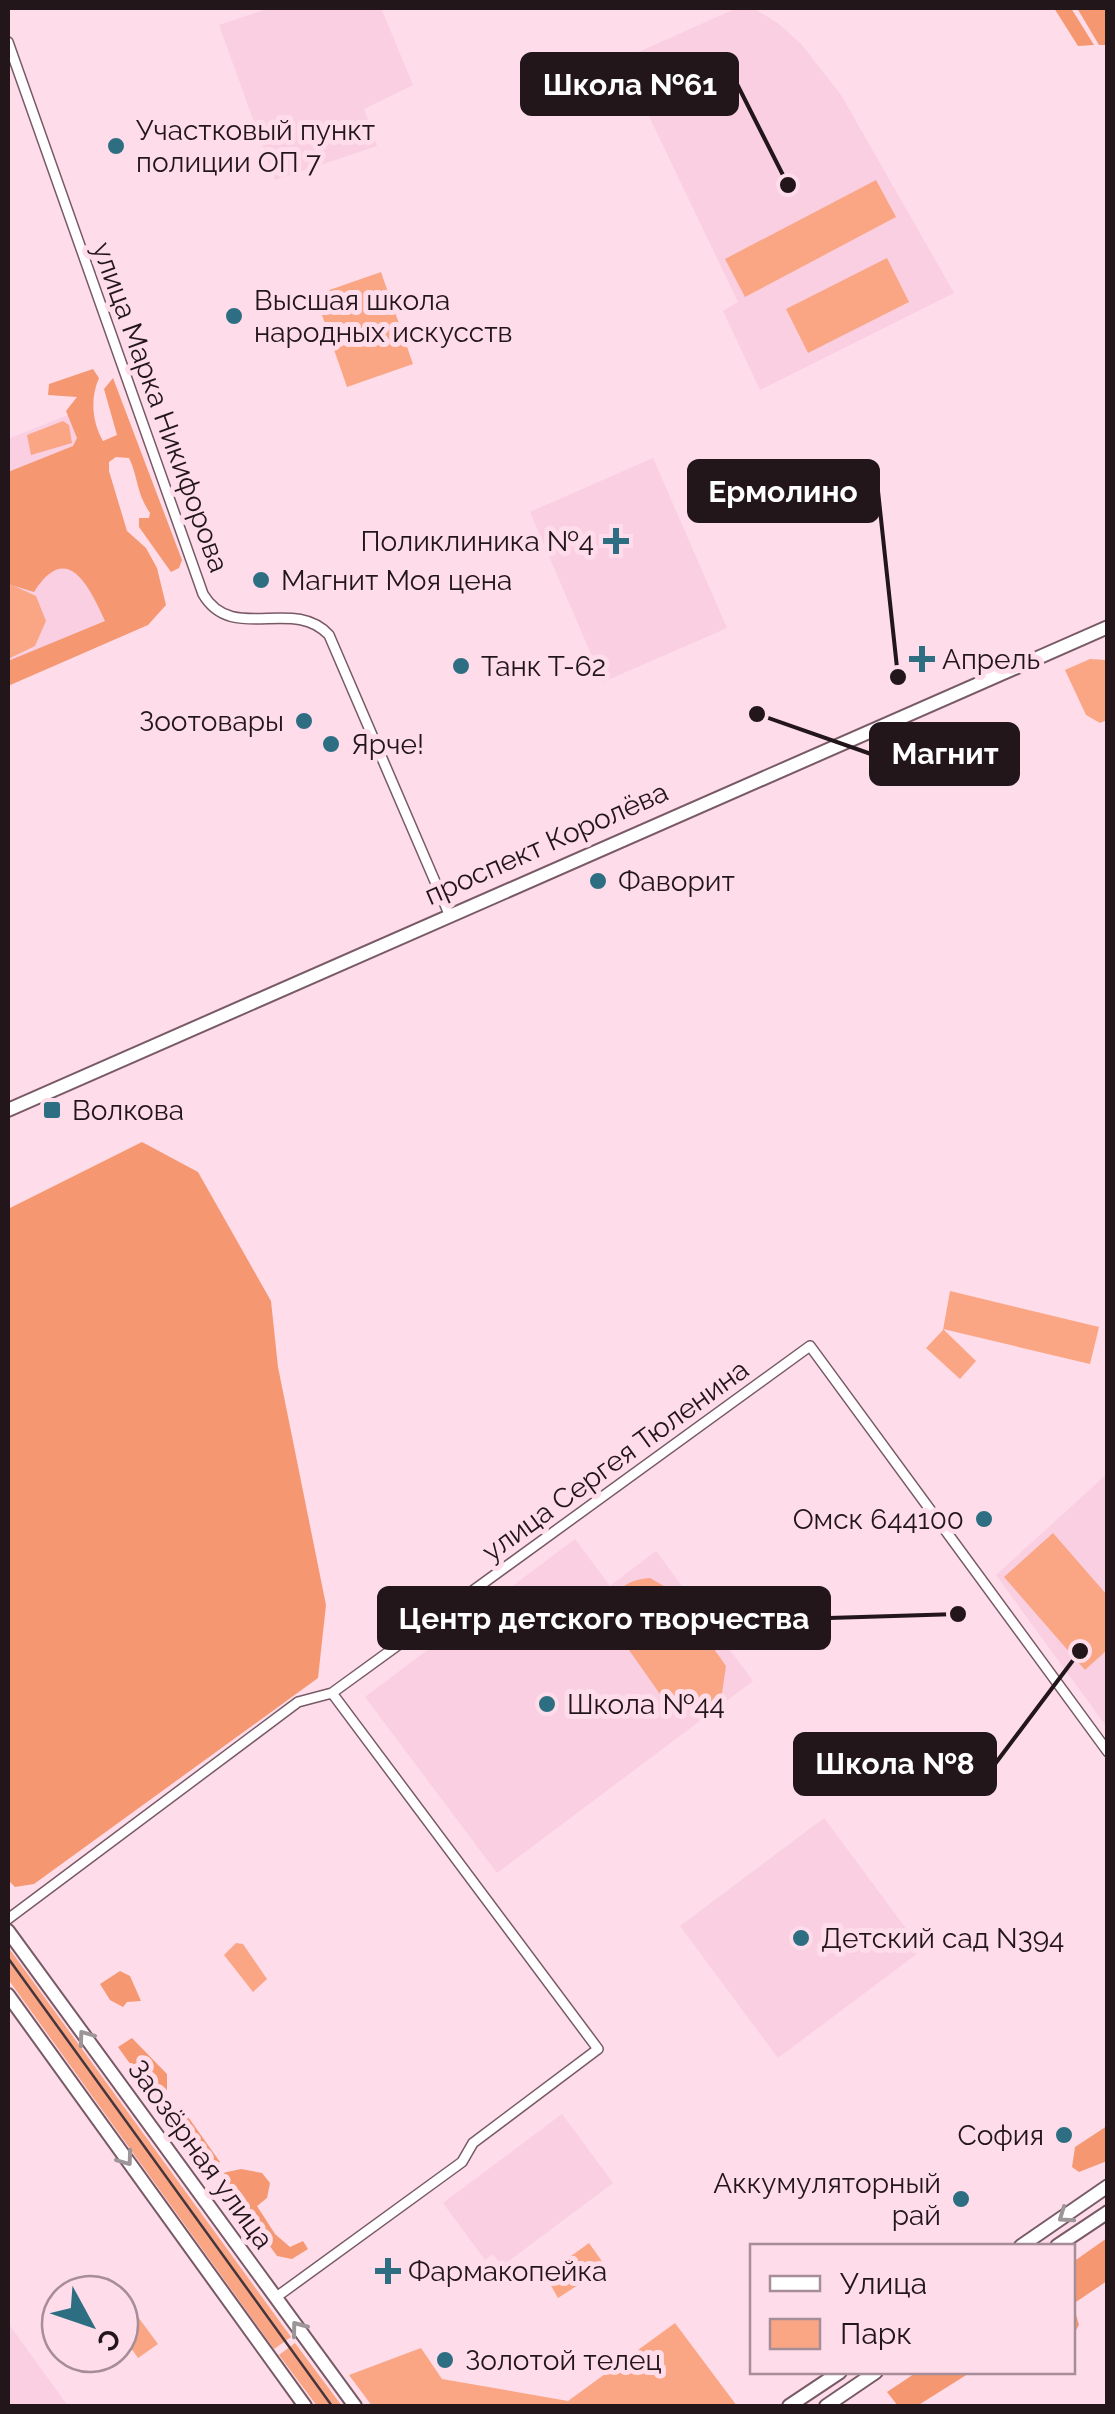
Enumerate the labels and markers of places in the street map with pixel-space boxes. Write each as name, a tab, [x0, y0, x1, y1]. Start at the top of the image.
callout: Школа №61	[522, 54, 737, 114]
place label: Участковый пункт полиции ОП 7	[136, 114, 375, 179]
marker: Участковый пункт полиции ОП 7	[105, 135, 127, 157]
place label: Высшая школа народных искусств	[254, 284, 512, 349]
marker: Высшая школа народных искусств	[223, 305, 245, 327]
callout: Ермолино	[689, 461, 878, 521]
place label: Поликлиника №4	[361, 525, 594, 558]
marker: Поликлиника №4	[603, 528, 629, 554]
place label: Магнит Моя цена	[281, 564, 512, 597]
marker: Магнит Моя цена	[250, 569, 272, 591]
place label: Апрель	[942, 643, 1040, 676]
marker: Апрель	[911, 648, 933, 670]
place label: Танк Т-62	[481, 650, 606, 683]
marker: Танк Т-62	[450, 655, 472, 677]
place label: Зоотовары	[139, 705, 284, 738]
marker: Зоотовары	[293, 710, 315, 732]
callout: Магнит	[871, 724, 1018, 784]
place label: Ярче!	[351, 728, 424, 761]
marker: Ярче!	[320, 733, 342, 755]
place label: Фаворит	[618, 865, 735, 898]
marker: Фаворит	[587, 870, 609, 892]
place label: Волкова	[72, 1094, 184, 1127]
marker: Волкова	[41, 1099, 63, 1121]
place label: Омск 644100	[793, 1503, 964, 1536]
marker: Омск 644100	[973, 1508, 995, 1530]
callout: Центр детского творчества	[379, 1588, 829, 1648]
place label: Школа №44	[567, 1688, 725, 1721]
marker: Школа №44	[536, 1693, 558, 1715]
callout: Школа №8	[795, 1734, 995, 1794]
place label: Детский сад N394	[821, 1922, 1064, 1955]
marker: Детский сад N394	[790, 1927, 812, 1949]
place label: София	[957, 2119, 1044, 2152]
marker: София	[1053, 2124, 1075, 2146]
place label: Аккумуляторный рай	[713, 2167, 941, 2232]
marker: Аккумуляторный рай	[950, 2188, 972, 2210]
place label: Фармакопейка	[408, 2255, 607, 2288]
marker: Фармакопейка	[377, 2260, 399, 2282]
place label: Золотой телец	[465, 2344, 662, 2377]
marker: Золотой телец	[434, 2349, 456, 2371]

